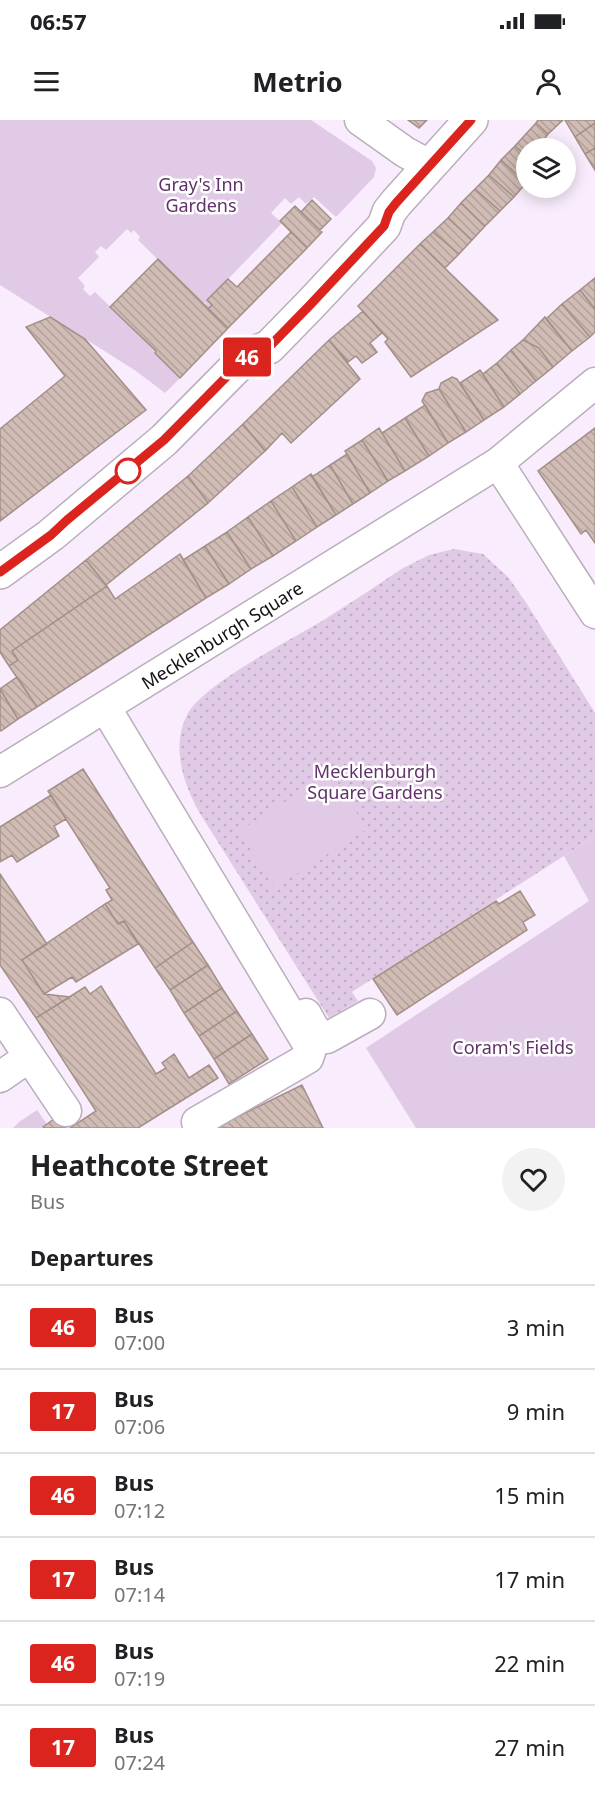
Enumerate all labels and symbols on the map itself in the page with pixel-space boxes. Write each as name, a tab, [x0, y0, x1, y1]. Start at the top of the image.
park label: Gray's Inn Gardens	[158, 172, 244, 217]
line badge: 46	[220, 338, 274, 376]
unlabelled marker	[115, 458, 141, 484]
street label: Mecklenburgh Square	[137, 575, 307, 695]
park label: Mecklenburgh Square Gardens	[307, 759, 443, 804]
park label: Coram's Fields	[452, 1035, 574, 1059]

